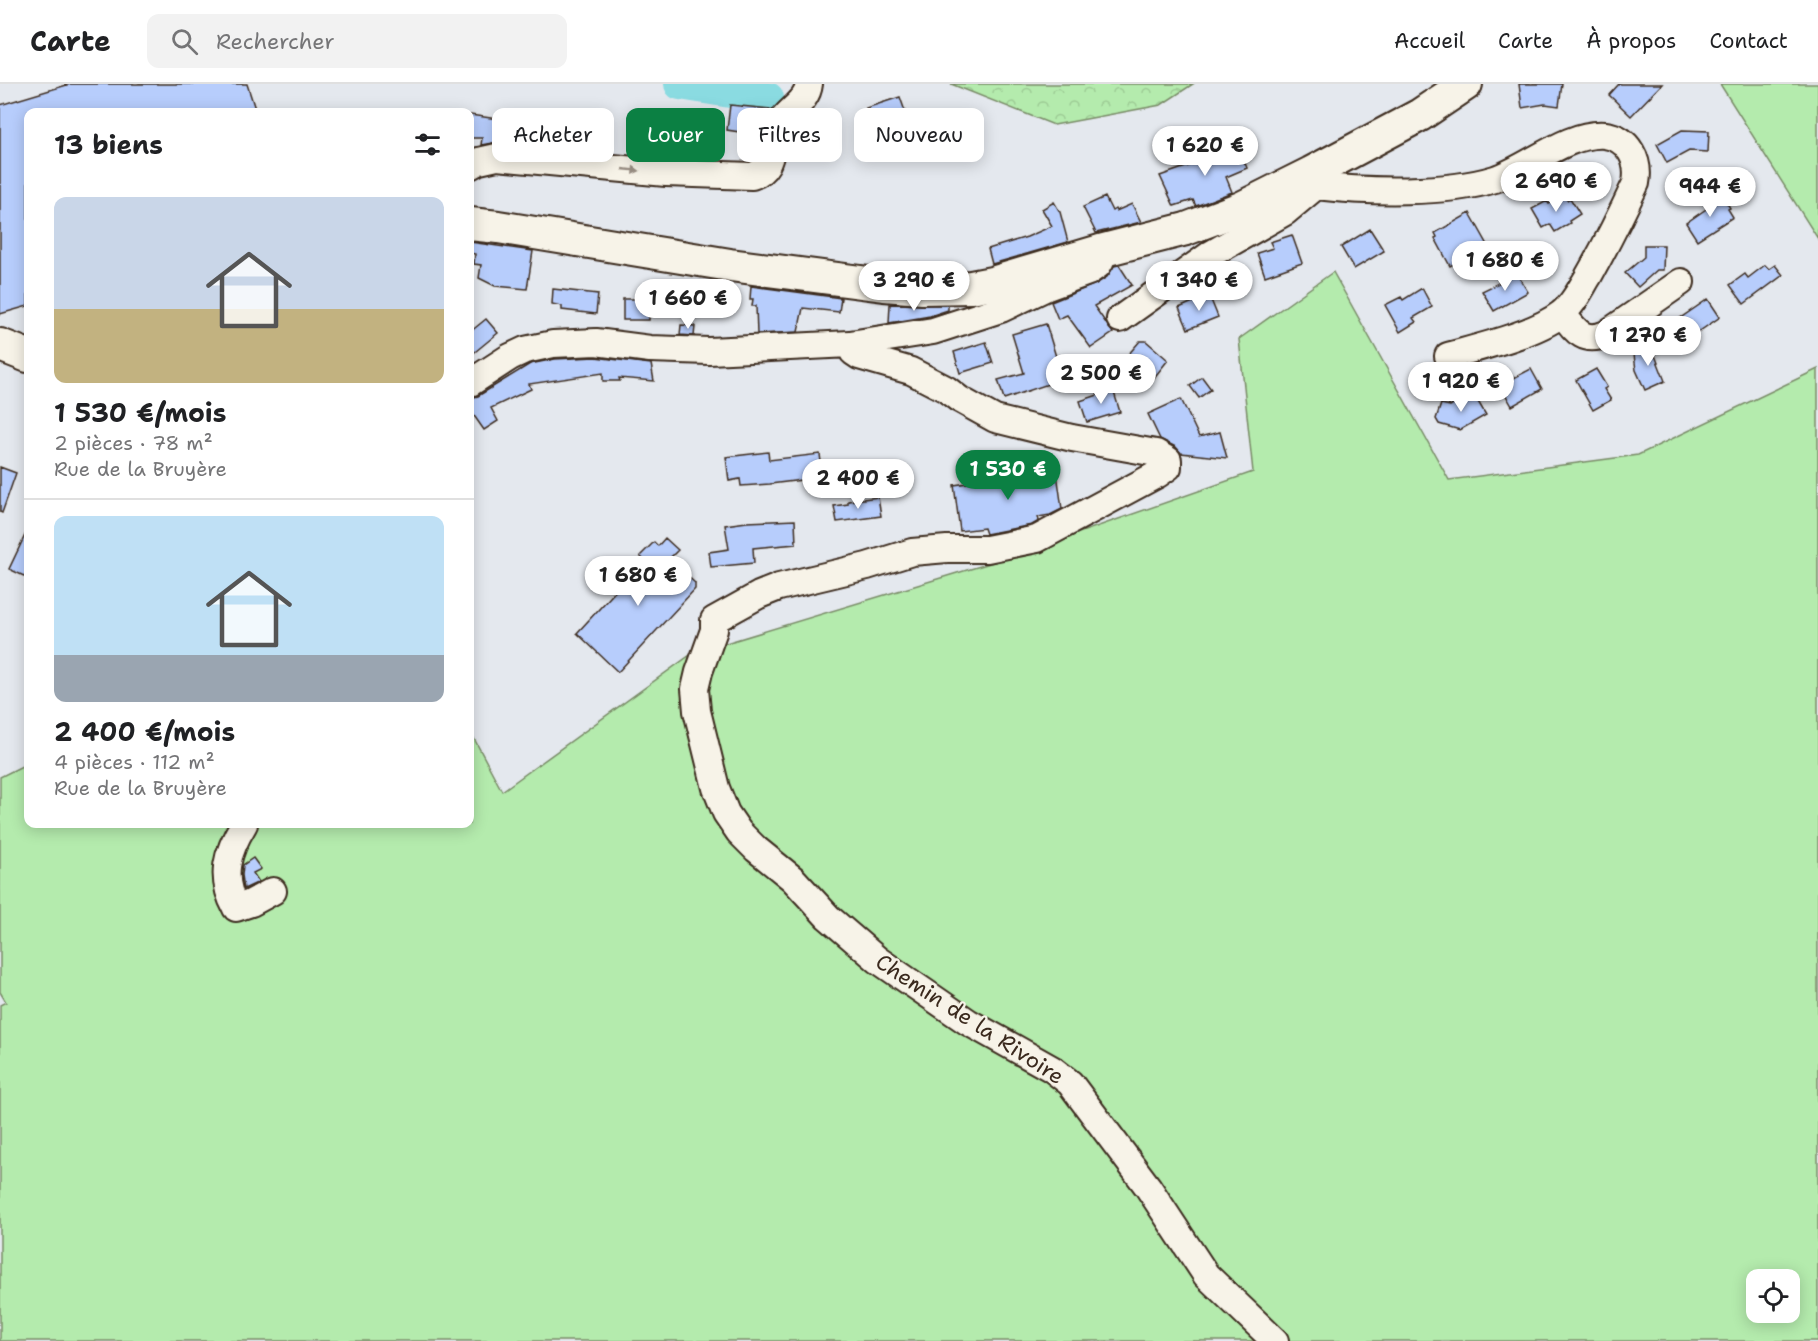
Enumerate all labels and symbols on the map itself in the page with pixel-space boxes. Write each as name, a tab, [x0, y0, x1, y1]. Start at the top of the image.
pin: 1 620 €	[1150, 126, 1260, 177]
pin: 2 690 €	[1501, 162, 1611, 213]
one-way arrow	[621, 165, 640, 175]
pin: 944 €	[1668, 167, 1752, 218]
pin: 1 680 €	[1450, 241, 1560, 292]
pin: 3 290 €	[859, 261, 969, 312]
pin: 1 340 €	[1144, 261, 1254, 312]
pin: 1 660 €	[633, 279, 743, 330]
pin: 1 270 €	[1593, 316, 1703, 367]
pin: 2 500 €	[1046, 354, 1156, 405]
pin: 1 920 €	[1406, 362, 1516, 413]
pin: 1 530 €	[953, 450, 1063, 501]
pin: 2 400 €	[803, 459, 913, 510]
pin: 1 680 €	[583, 556, 693, 607]
street label: Chemin de la Rivoire	[870, 947, 1070, 1091]

